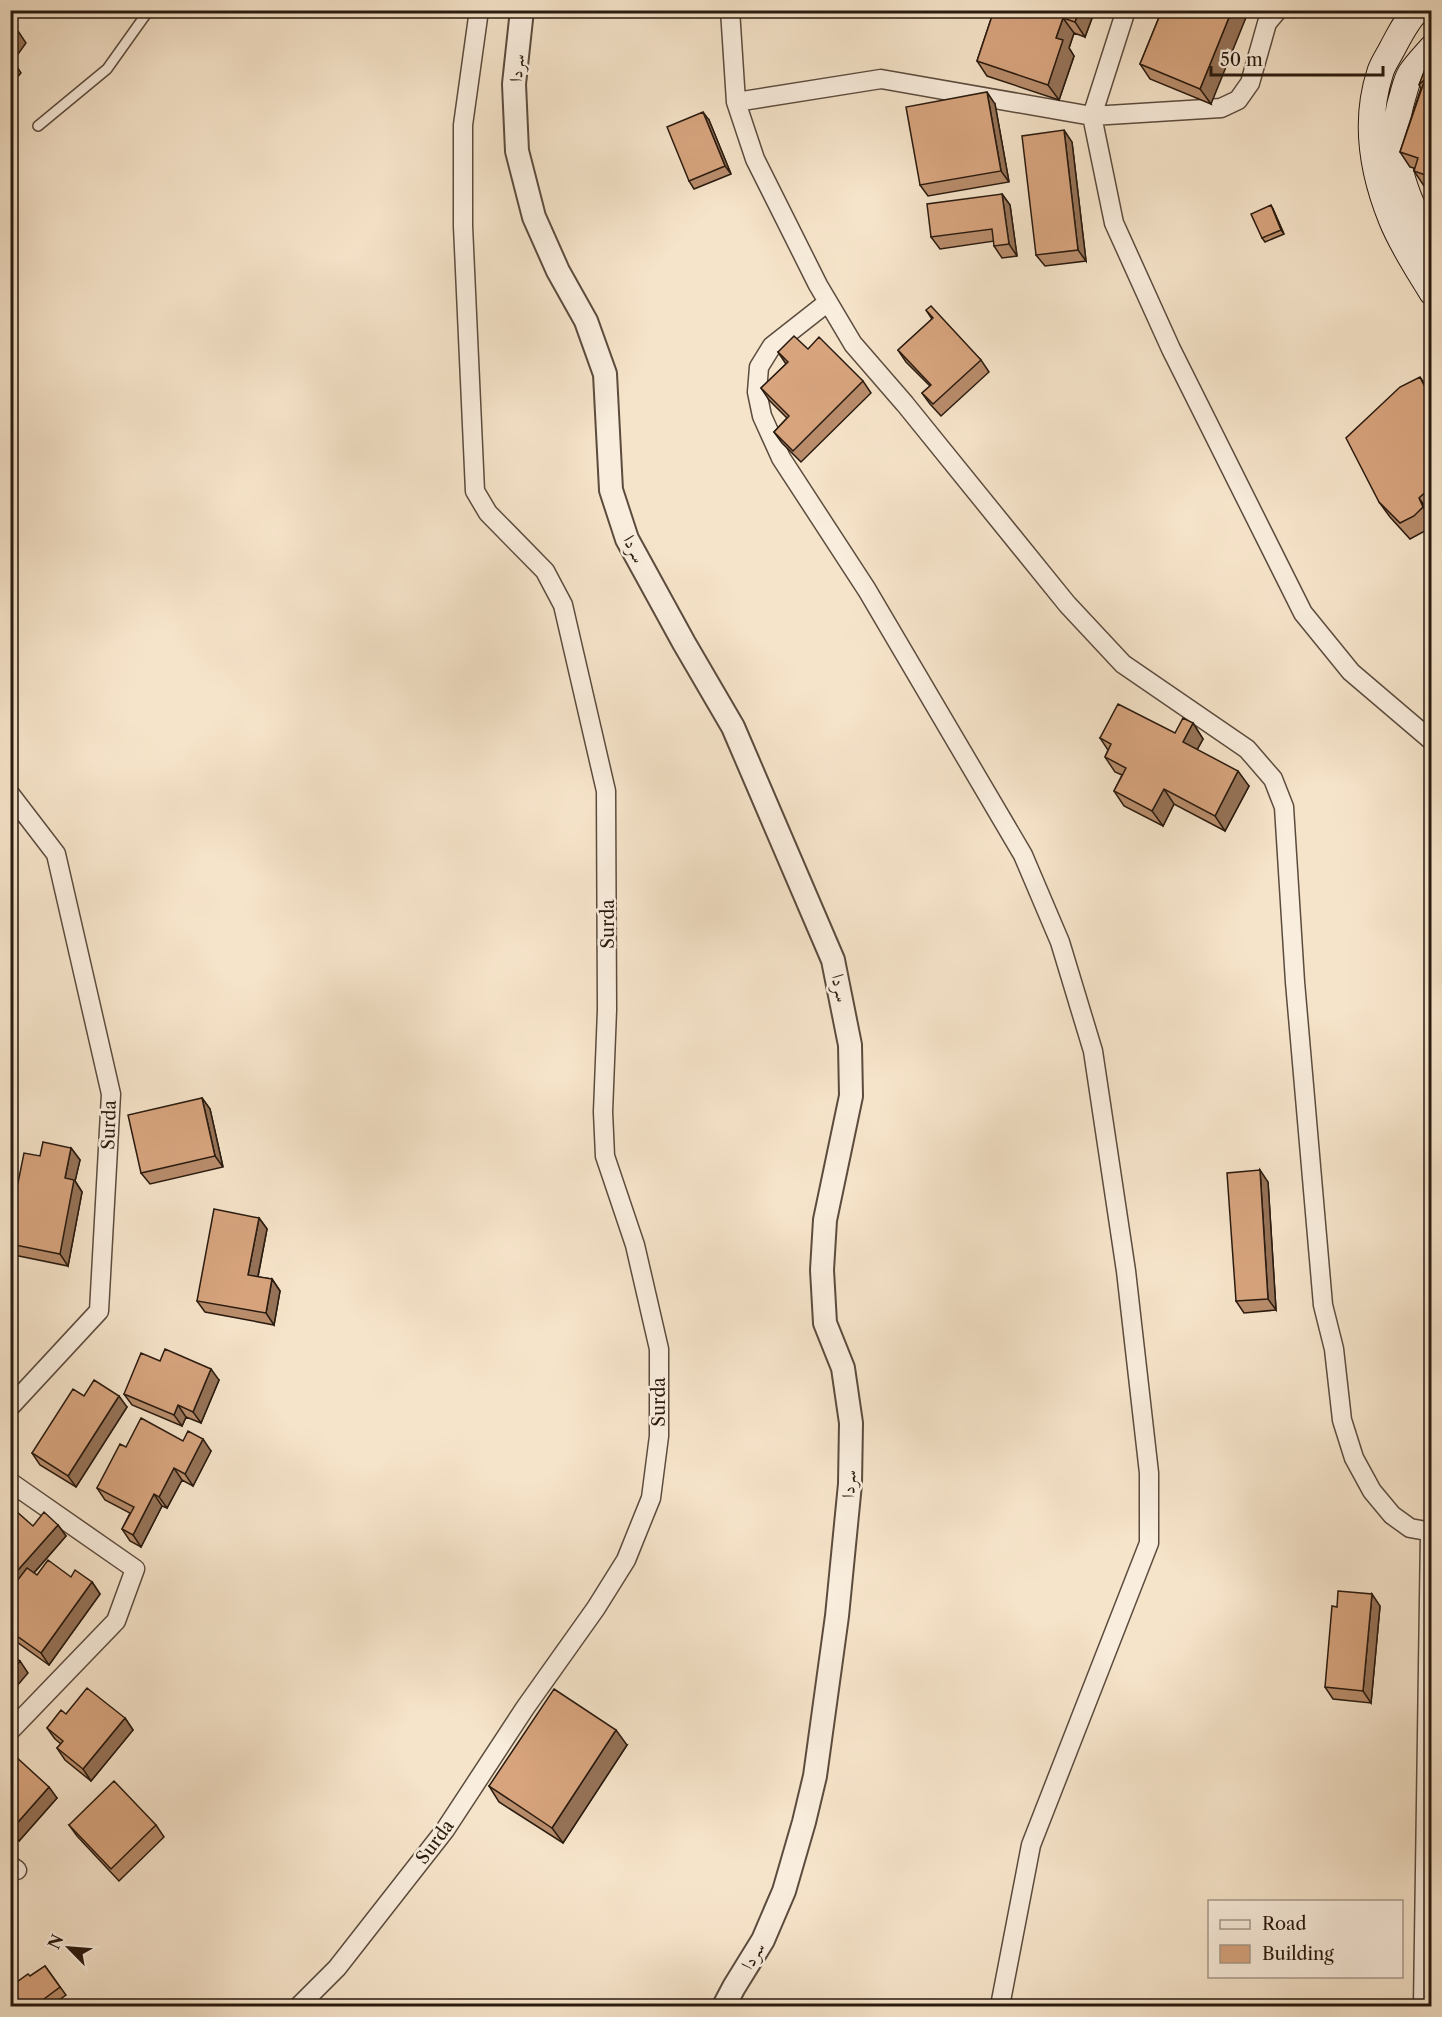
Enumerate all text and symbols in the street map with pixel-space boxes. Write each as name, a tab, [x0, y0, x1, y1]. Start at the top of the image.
scale bar	[1211, 39, 1384, 77]
text: 50 m	[1220, 49, 1263, 71]
street label: سردا	[505, 53, 530, 83]
street label: سردا	[617, 532, 650, 567]
street label: Surda	[597, 899, 619, 949]
street label: سردا	[825, 972, 854, 1004]
street label: Surda	[97, 1099, 121, 1150]
street label: Surda	[648, 1377, 670, 1427]
street label: سردا	[837, 1469, 862, 1499]
street label: Surda	[411, 1815, 459, 1868]
legend	[1208, 1900, 1403, 1978]
text: Road	[1262, 1913, 1307, 1935]
north arrow	[39, 1918, 99, 1978]
text: N	[43, 1931, 67, 1952]
street label: سردا	[736, 1938, 771, 1974]
text: Building	[1262, 1943, 1334, 1965]

